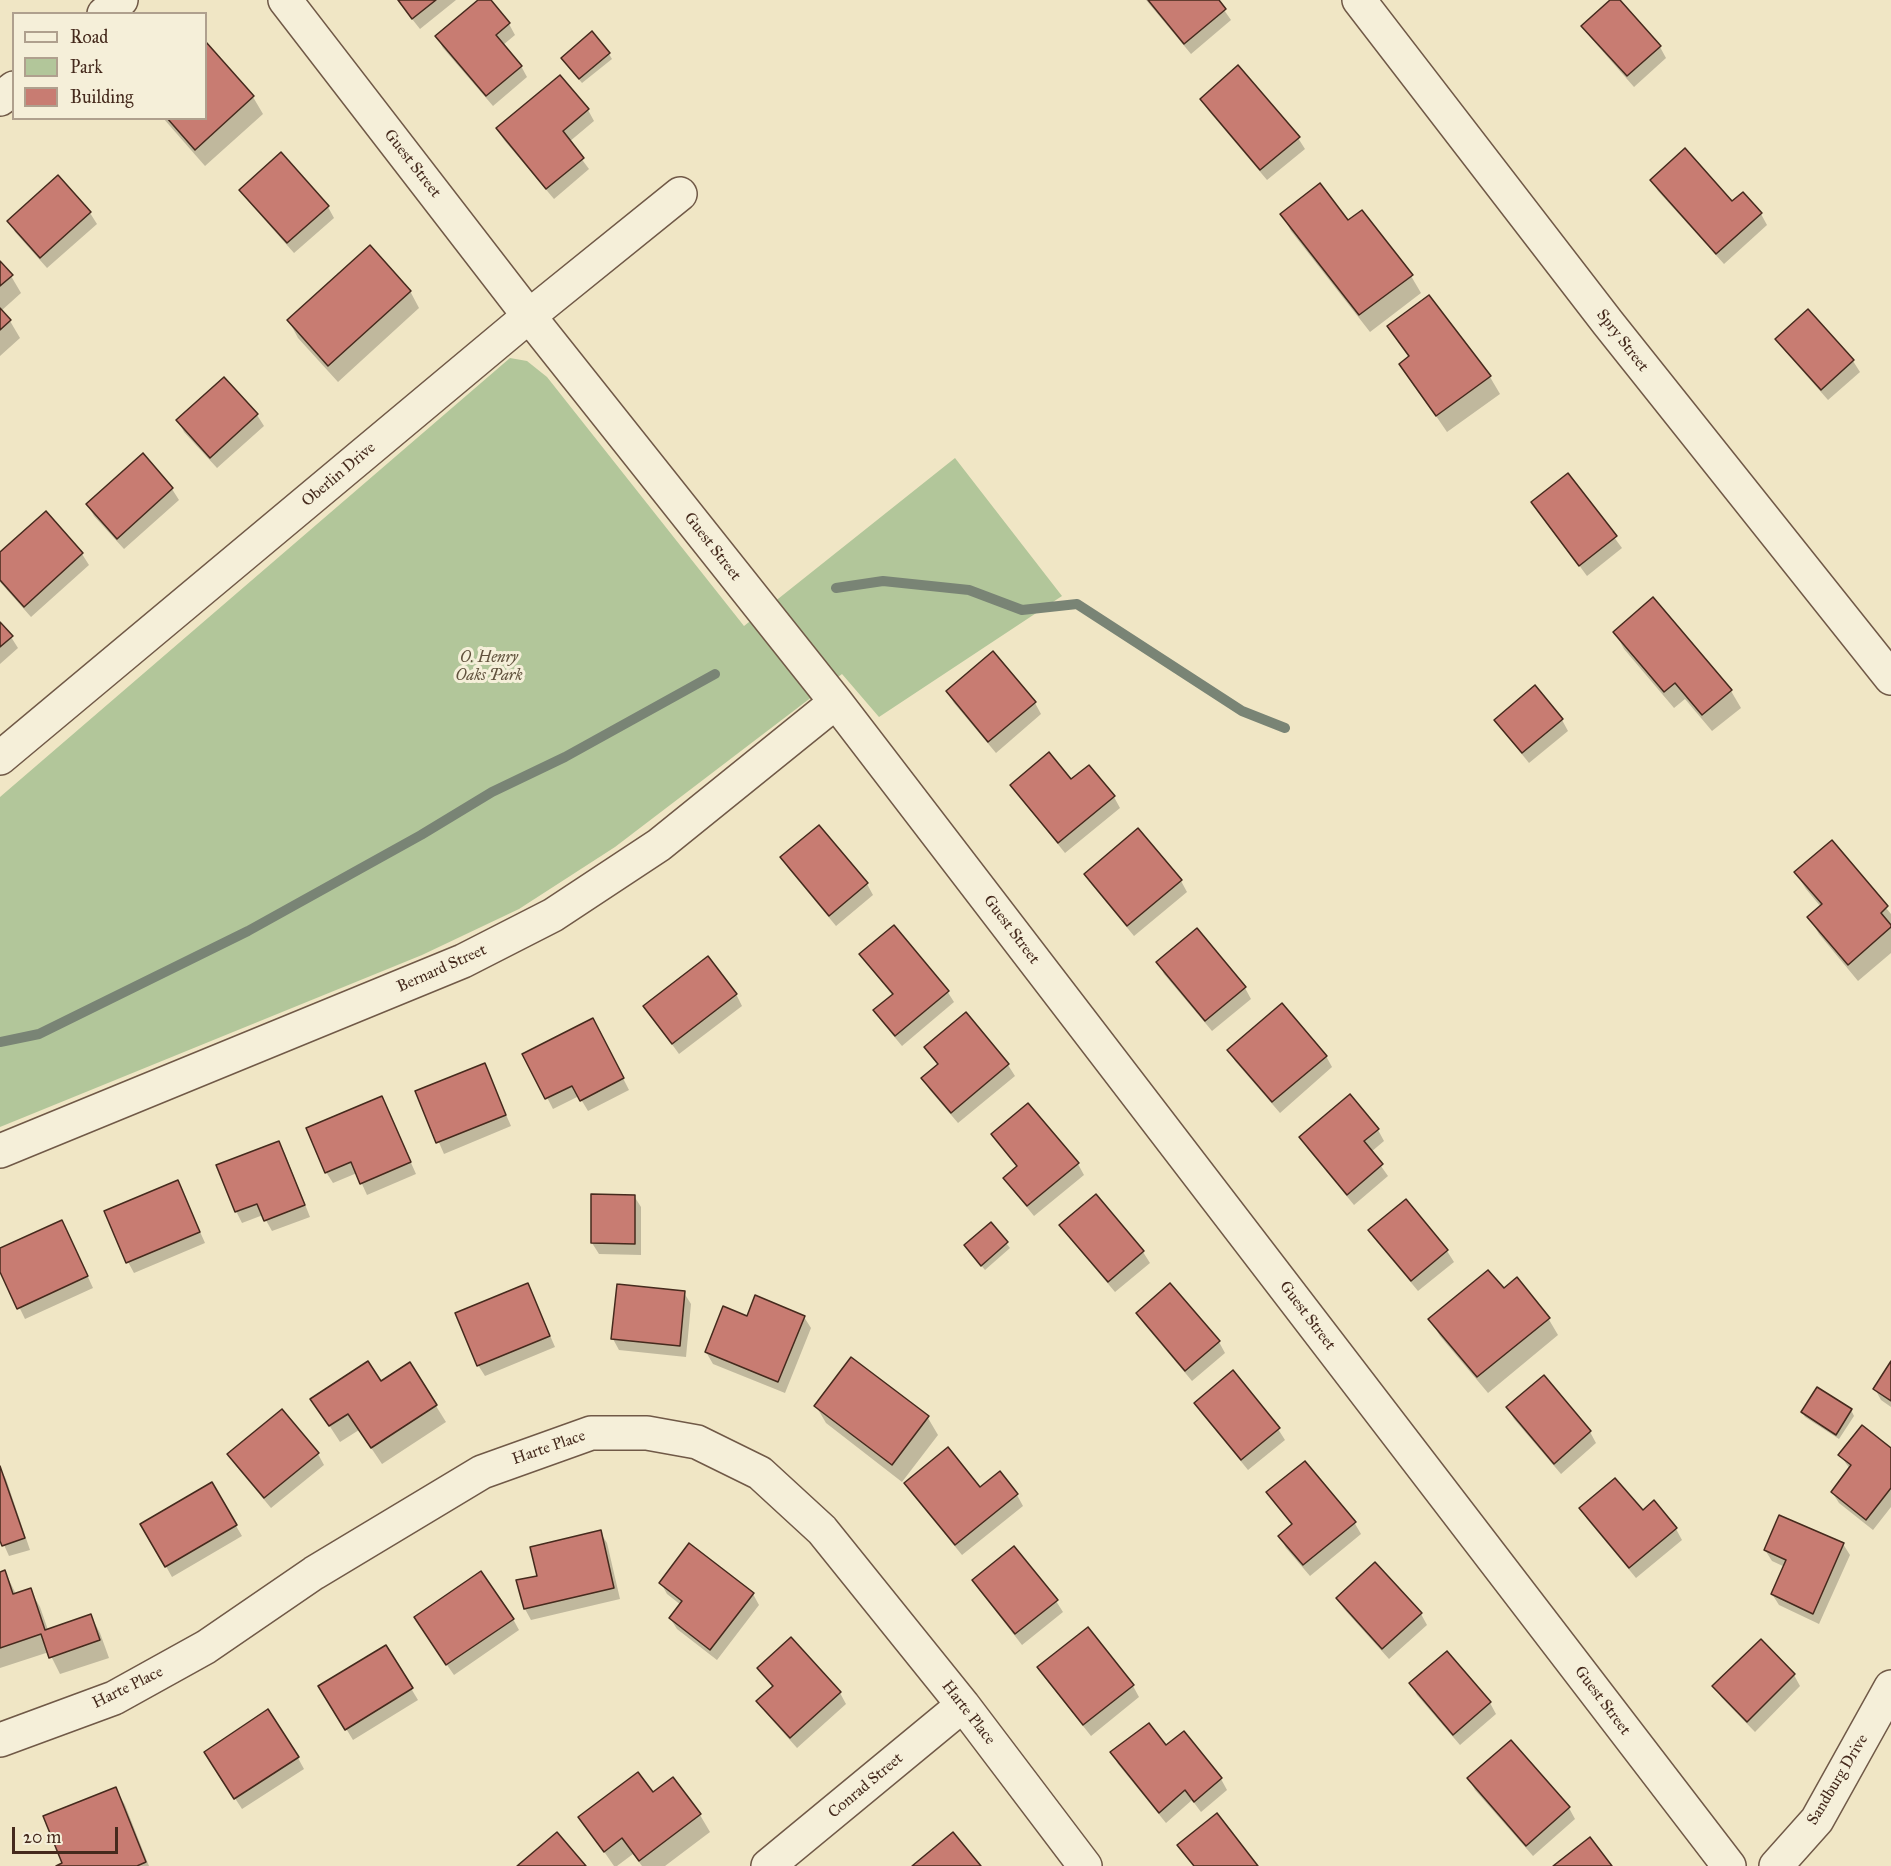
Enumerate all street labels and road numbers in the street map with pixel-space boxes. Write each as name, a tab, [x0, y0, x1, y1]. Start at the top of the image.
street label: Guest Street	[379, 126, 445, 202]
street label: Spry Street	[1592, 306, 1652, 376]
street label: Oberlin Drive	[298, 439, 380, 511]
street label: Guest Street	[679, 509, 745, 585]
street label: Guest Street	[979, 892, 1043, 968]
street label: Bernard Street	[394, 941, 490, 997]
street label: Guest Street	[1275, 1278, 1339, 1354]
street label: Harte Place	[510, 1427, 588, 1469]
street label: Harte Place	[90, 1663, 166, 1713]
street label: Guest Street	[1570, 1663, 1634, 1739]
street label: Harte Place	[937, 1677, 999, 1749]
street label: Sandburg Drive	[1803, 1731, 1873, 1829]
street label: Conrad Street	[825, 1749, 907, 1823]

